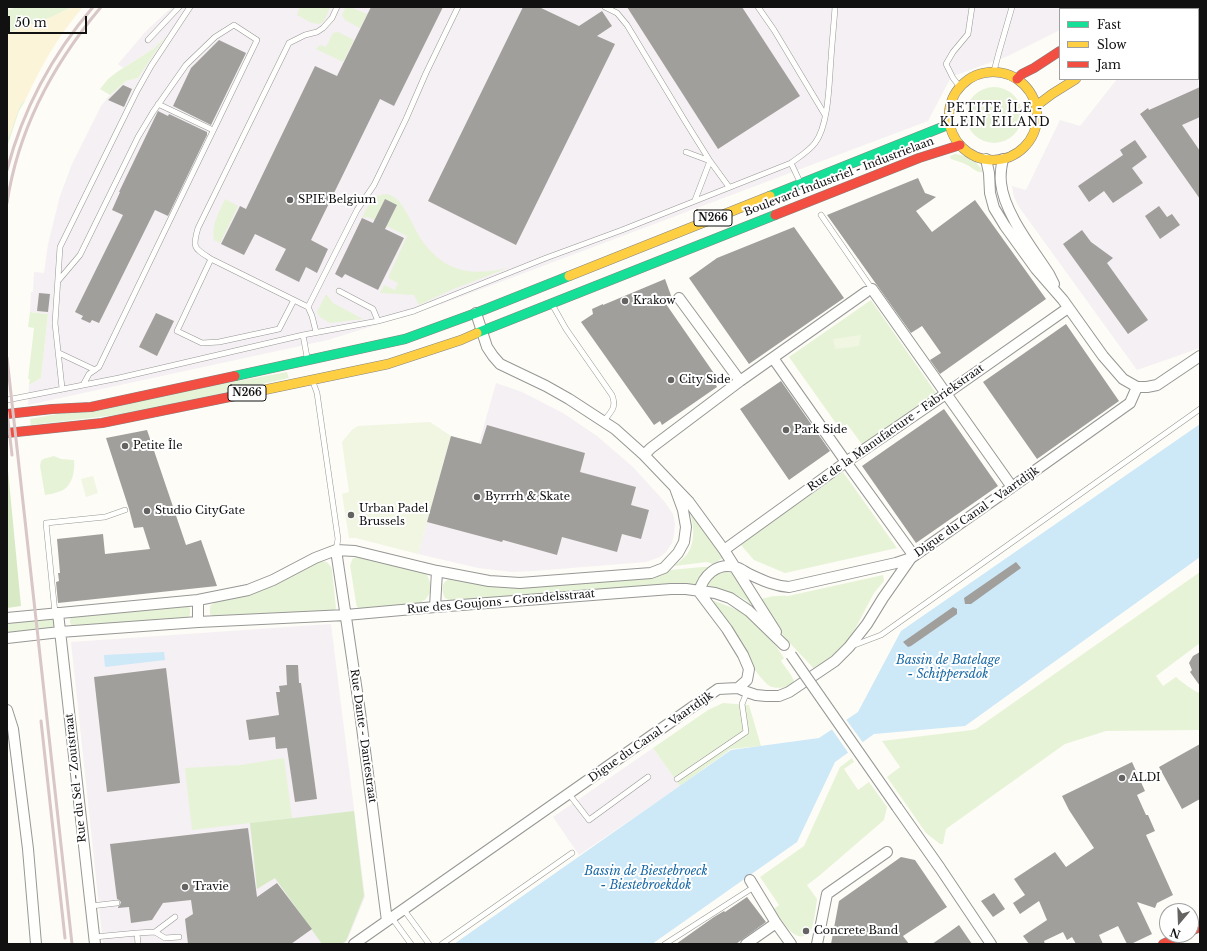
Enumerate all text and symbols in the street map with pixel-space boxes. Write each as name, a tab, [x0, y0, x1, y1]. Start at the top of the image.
scale bar	[10, 8, 89, 34]
legend	[1059, 8, 1199, 80]
text: 50 m	[15, 15, 47, 30]
text: Fast	[1097, 17, 1121, 32]
text: Slow	[1097, 37, 1126, 52]
text: Jam	[1097, 57, 1121, 72]
district label: PETITE ÎLE - KLEIN EILAND	[939, 102, 1051, 130]
street label: Boulevard Industriel - Industrielaan	[742, 135, 936, 219]
place label: SPIE Belgium	[298, 193, 376, 207]
marker: SPIE Belgium	[285, 195, 295, 205]
road number: N266	[694, 210, 732, 226]
place label: Krakow	[633, 294, 676, 308]
marker: Krakow	[620, 296, 630, 306]
street label: Rue de la Manufacture - Fabriekstraat	[805, 362, 987, 494]
place label: City Side	[679, 373, 730, 387]
marker: City Side	[666, 375, 676, 385]
road number: N266	[228, 385, 266, 401]
place label: Park Side	[794, 423, 847, 437]
marker: Park Side	[781, 425, 791, 435]
place label: Petite Île	[133, 439, 182, 453]
marker: Petite Île	[120, 441, 130, 451]
street label: Digue du Canal - Vaartdijk	[912, 464, 1042, 560]
place label: Byrrrh & Skate	[485, 490, 570, 504]
marker: Byrrrh & Skate	[472, 492, 482, 502]
place label: Urban Padel Brussels	[359, 502, 428, 528]
place label: Studio CityGate	[155, 504, 245, 518]
marker: Studio CityGate	[142, 506, 152, 516]
marker: Urban Padel Brussels	[346, 510, 356, 520]
street label: Rue des Goujons - Grondelsstraat	[407, 587, 595, 617]
water label: Bassin de Batelage - Schippersdok	[896, 654, 1000, 682]
street label: Rue Dante - Dantestraat	[347, 668, 379, 804]
street label: Digue du Canal - Vaartdijk	[586, 689, 716, 785]
street label: Rue du Sel - Zoutstraat	[63, 713, 89, 843]
place label: ALDI	[1130, 771, 1161, 785]
marker: ALDI	[1117, 773, 1127, 783]
water label: Bassin de Biestebroeck - Biestebroekdok	[584, 865, 708, 893]
place label: Travie	[193, 880, 229, 894]
marker: Travie	[180, 882, 190, 892]
north arrow	[1159, 903, 1199, 943]
place label: Concrete Band	[814, 924, 898, 938]
text: N	[1168, 925, 1183, 942]
marker: Concrete Band	[801, 926, 811, 936]

